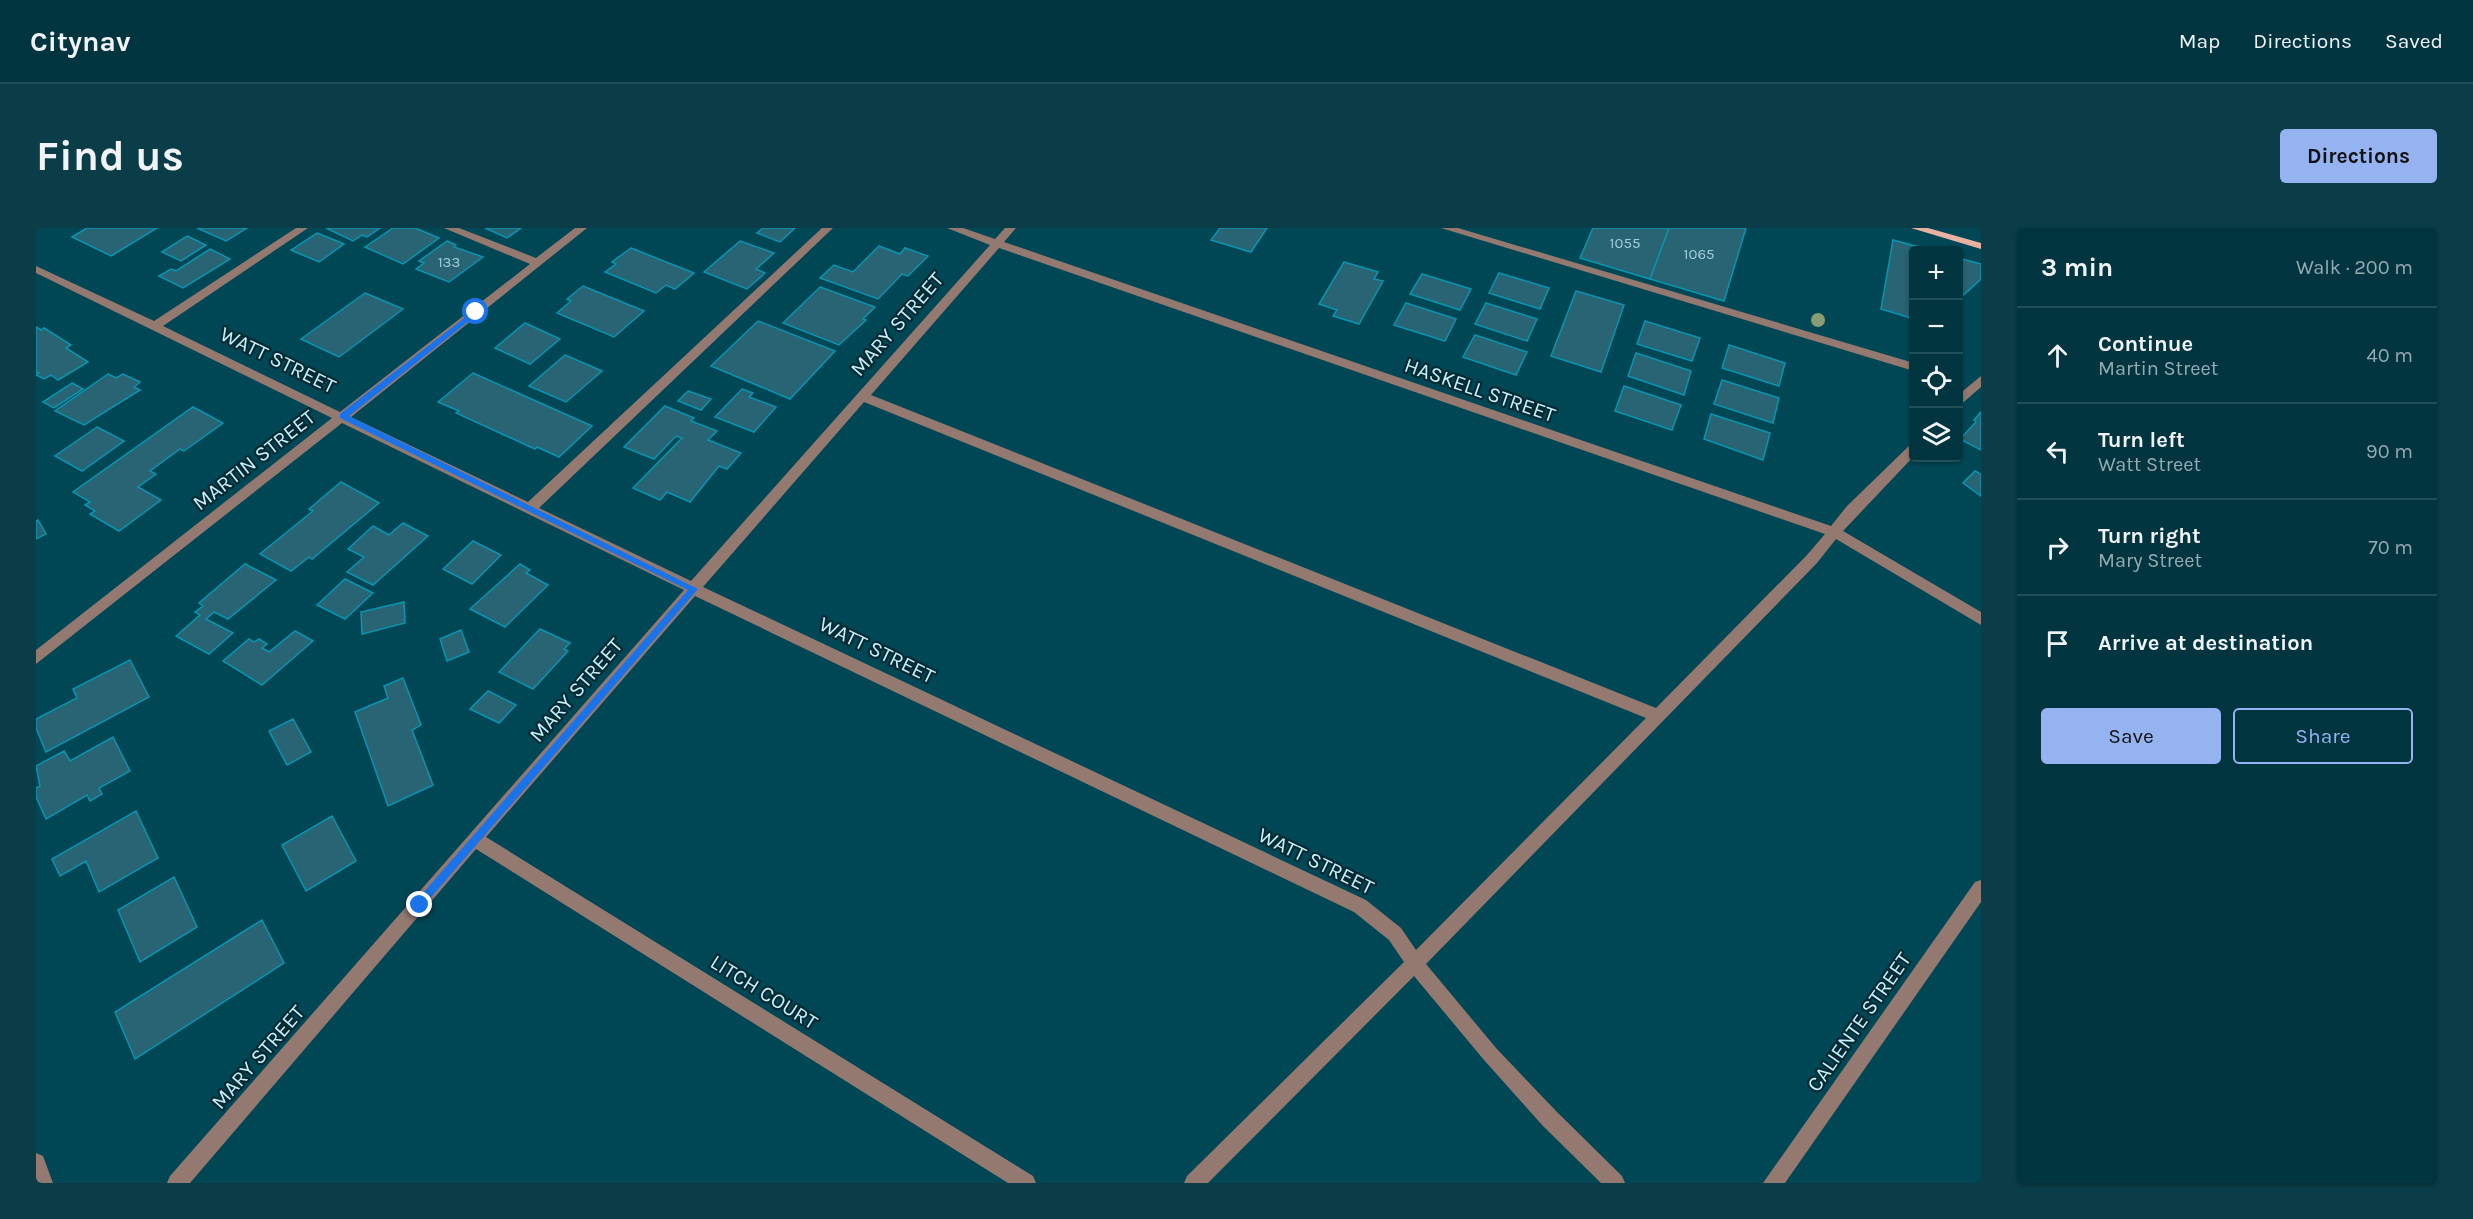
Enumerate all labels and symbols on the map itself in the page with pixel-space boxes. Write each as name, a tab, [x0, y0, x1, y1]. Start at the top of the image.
house number: 1055	[1610, 234, 1640, 252]
house number: 1065	[1684, 245, 1714, 263]
house number: 133	[438, 253, 460, 271]
street label: MARY STREET	[845, 267, 949, 381]
route start	[462, 298, 488, 324]
street label: WATT STREET	[216, 322, 340, 399]
street label: HASKELL STREET	[1401, 353, 1559, 427]
street label: MARTIN STREET	[188, 404, 320, 515]
street label: WATT STREET	[815, 612, 939, 689]
street label: MARY STREET	[524, 633, 628, 747]
street label: WATT STREET	[1254, 823, 1378, 900]
route end	[406, 891, 432, 917]
street label: CALIENTE STREET	[1802, 947, 1916, 1096]
street label: LITCH COURT	[706, 950, 822, 1035]
street label: MARY STREET	[206, 1000, 310, 1114]

